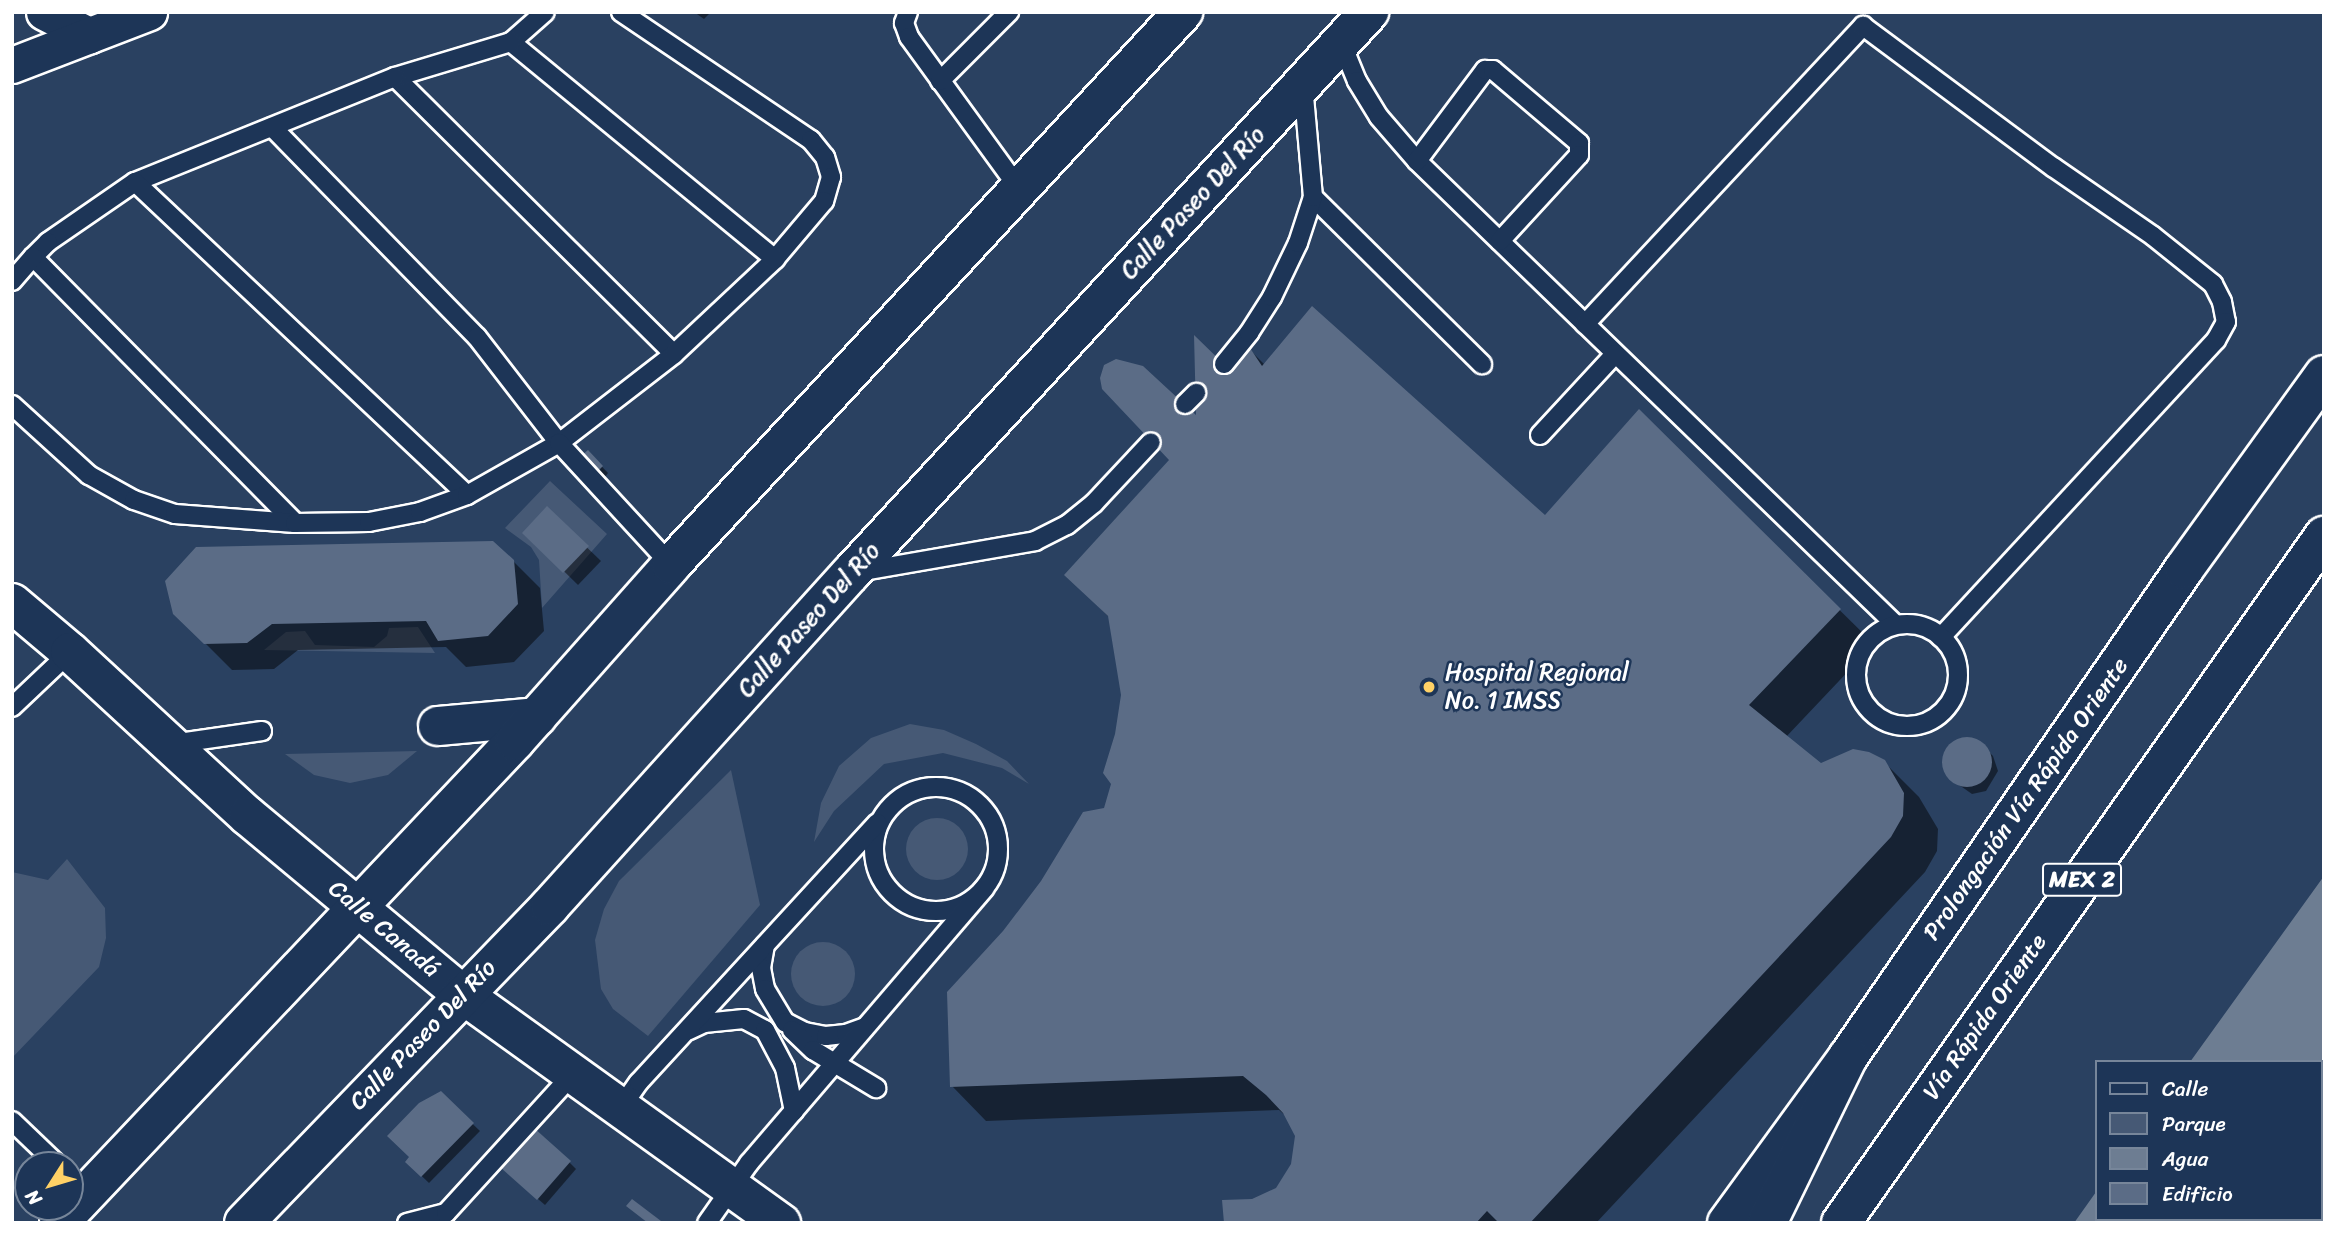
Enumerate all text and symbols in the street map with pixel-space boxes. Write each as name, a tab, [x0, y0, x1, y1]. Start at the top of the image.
street label: Calle Paseo Del Río	[1114, 120, 1272, 286]
street label: Calle Paseo Del Río	[731, 536, 887, 704]
street label: Prolongación Vía Rápida Oriente	[1917, 653, 2135, 945]
place label: Hospital Regional No. 1 IMSS	[1445, 659, 1629, 715]
marker: Hospital Regional No. 1 IMSS	[1419, 677, 1439, 697]
road number: MEX 2	[2042, 860, 2122, 900]
street label: Calle Canadá	[323, 874, 445, 984]
street label: Vía Rápida Oriente	[1917, 929, 2053, 1105]
street label: Calle Paseo Del Río	[343, 953, 503, 1117]
legend	[2094, 1060, 2322, 1221]
text: Calle	[2162, 1070, 2208, 1108]
text: Parque	[2162, 1105, 2226, 1143]
text: Agua	[2162, 1140, 2208, 1178]
north arrow	[14, 1151, 84, 1221]
text: Edificio	[2162, 1175, 2233, 1213]
text: N	[16, 1183, 51, 1213]

